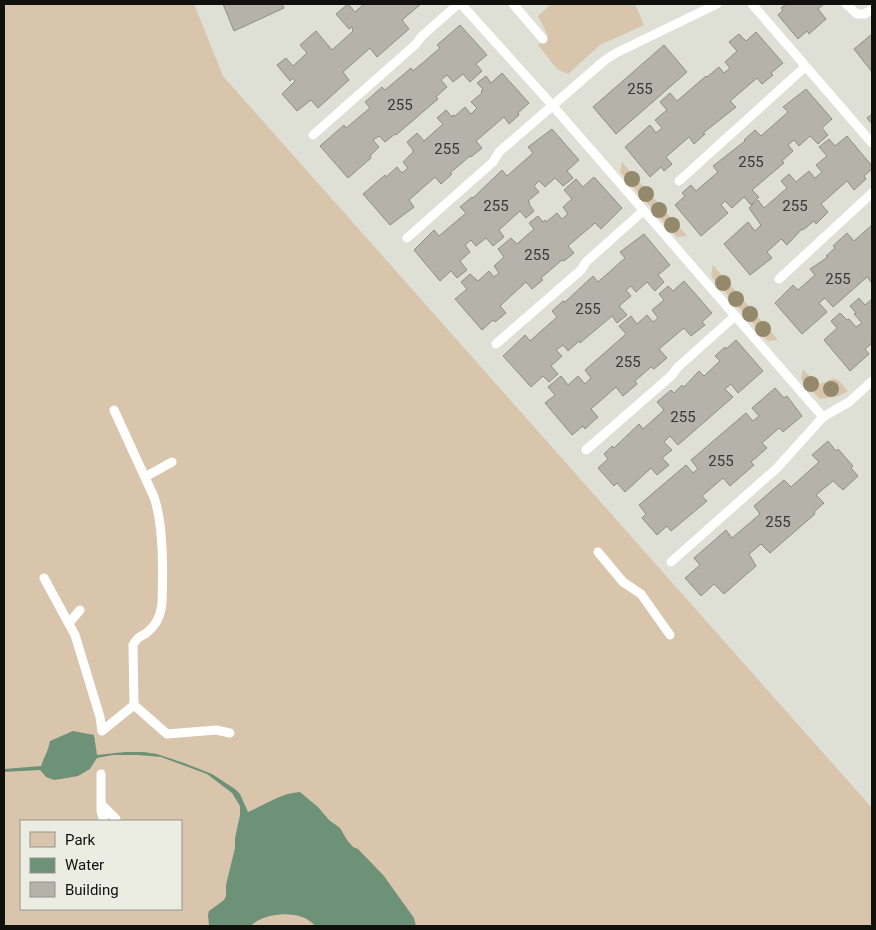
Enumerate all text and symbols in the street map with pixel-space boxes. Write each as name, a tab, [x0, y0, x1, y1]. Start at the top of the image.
house number: 255	[627, 80, 653, 98]
house number: 255	[387, 96, 413, 114]
house number: 255	[434, 140, 460, 158]
house number: 255	[738, 153, 764, 171]
house number: 255	[483, 197, 509, 215]
house number: 255	[782, 197, 808, 215]
house number: 255	[524, 246, 550, 264]
house number: 255	[825, 270, 851, 288]
house number: 255	[575, 300, 601, 318]
house number: 255	[615, 353, 641, 371]
house number: 255	[670, 408, 696, 426]
house number: 255	[708, 452, 734, 470]
house number: 255	[765, 513, 791, 531]
legend	[20, 820, 182, 910]
text: Park	[65, 831, 96, 849]
text: Water	[65, 856, 104, 874]
text: Building	[65, 881, 119, 899]

